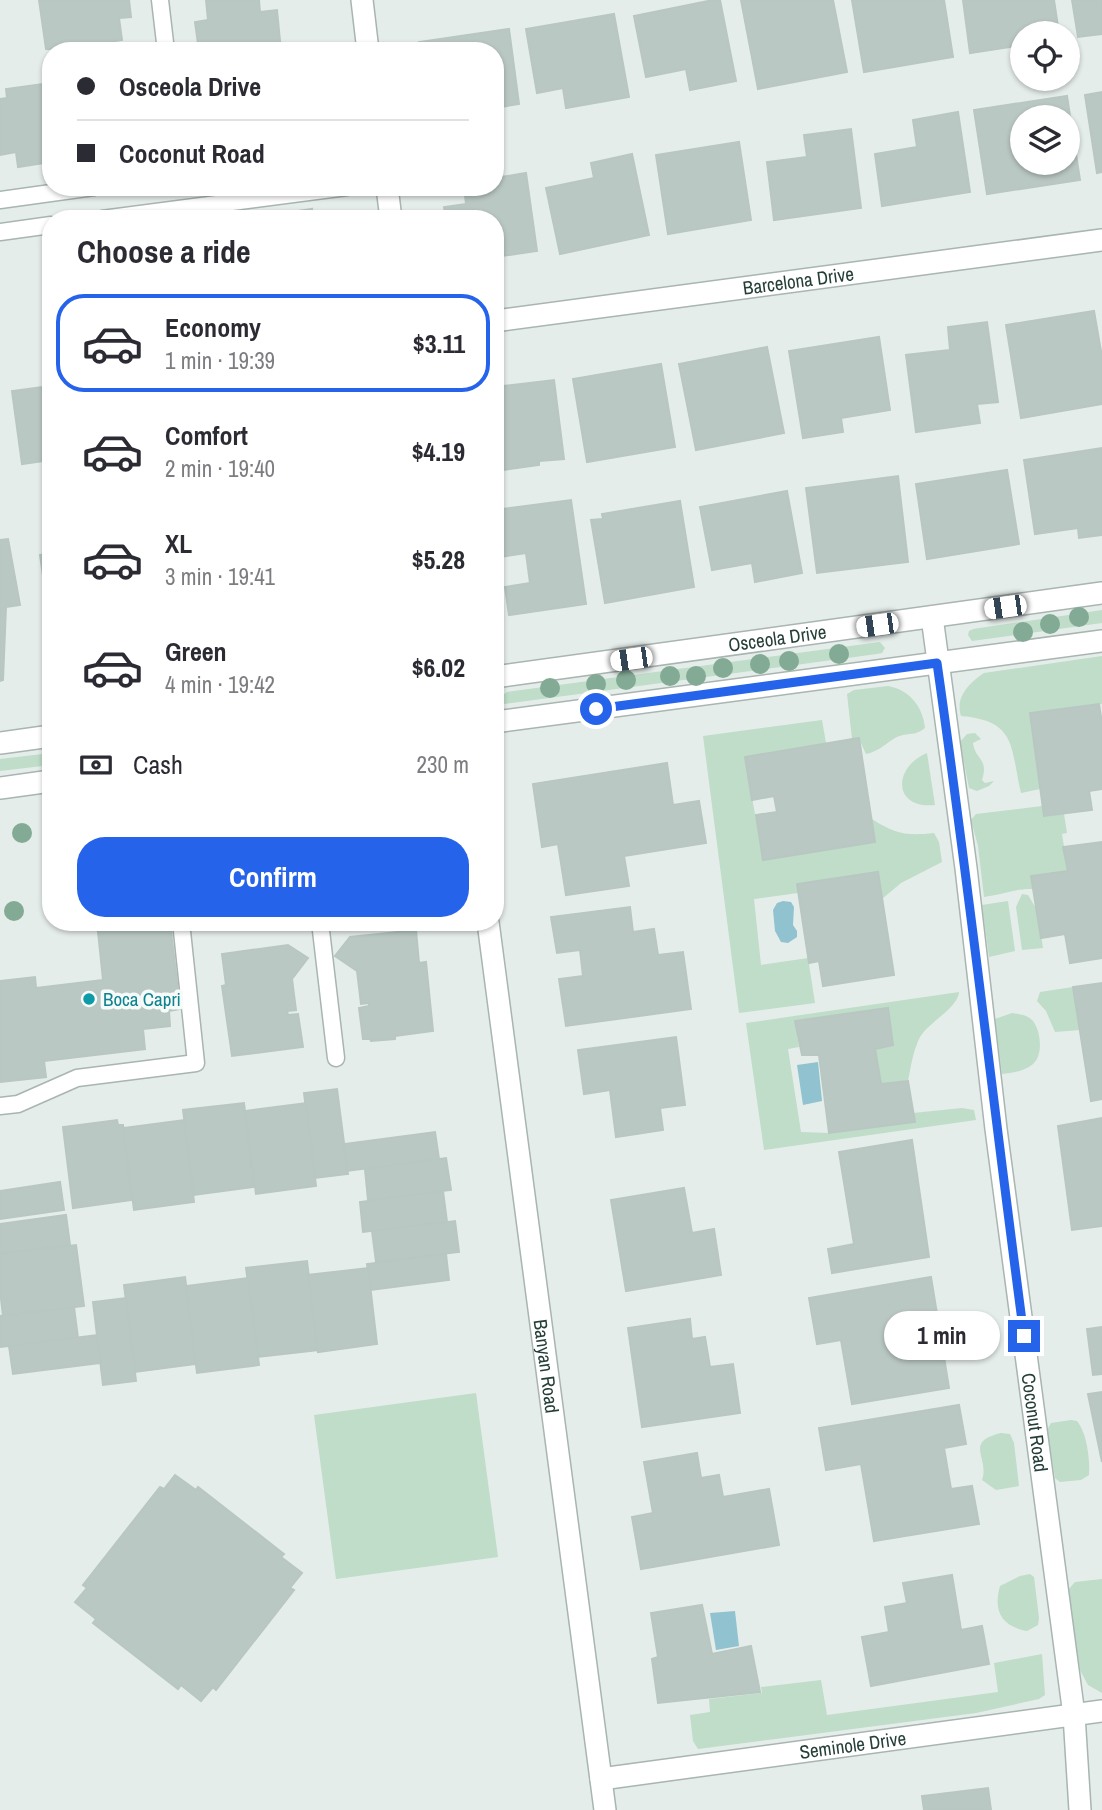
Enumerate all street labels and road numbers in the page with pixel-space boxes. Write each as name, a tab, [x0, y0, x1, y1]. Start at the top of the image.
street label: Barcelona Drive	[741, 260, 855, 301]
street label: Osceola Drive	[727, 618, 828, 658]
street label: Banyan Road	[527, 1318, 566, 1415]
street label: Coconut Road	[1016, 1371, 1055, 1474]
street label: Seminole Drive	[798, 1725, 908, 1765]

